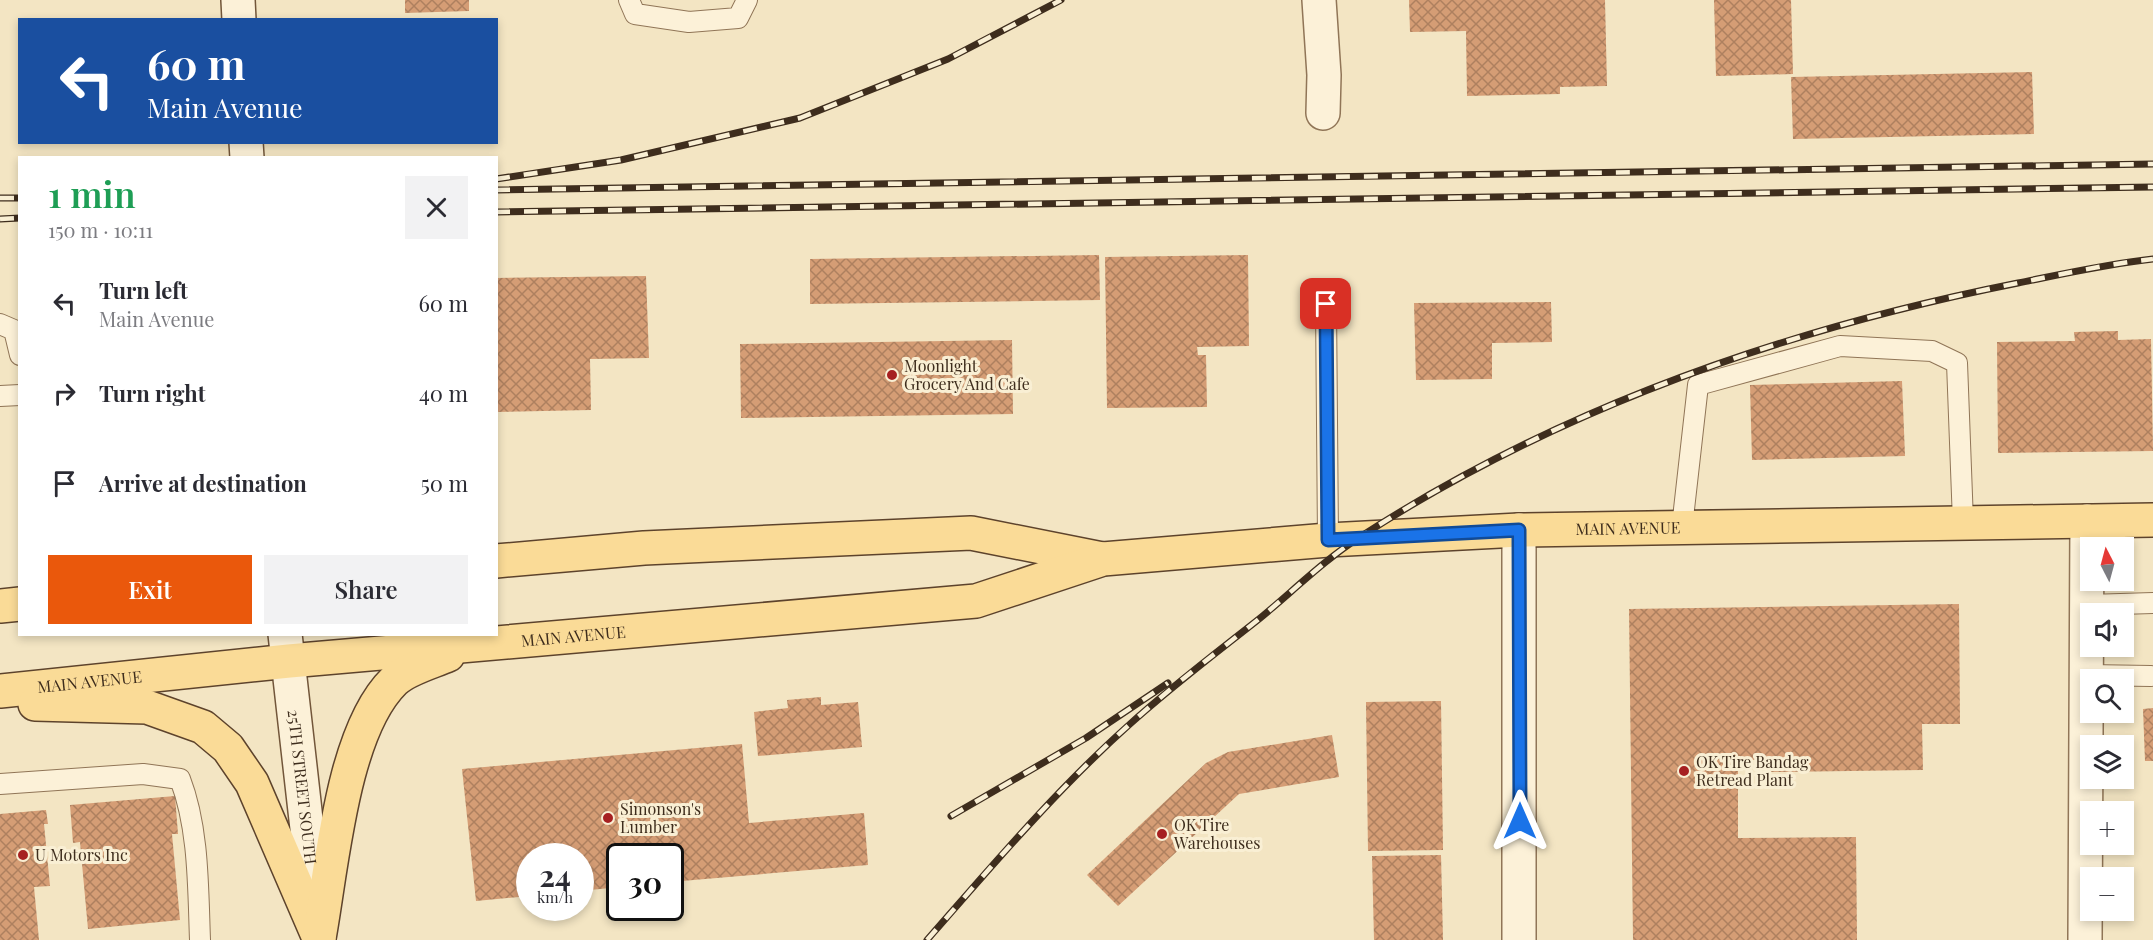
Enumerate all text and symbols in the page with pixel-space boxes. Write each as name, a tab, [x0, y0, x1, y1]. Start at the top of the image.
text: 60 m	[147, 35, 245, 91]
icon: left	[48, 42, 126, 120]
text: Main Avenue	[147, 89, 303, 125]
text: 1 min	[48, 169, 136, 217]
button: close	[405, 176, 468, 239]
text: 150 m · 10:11	[48, 216, 153, 243]
text: Turn left	[99, 275, 188, 305]
pin	[1300, 278, 1351, 329]
icon: left	[48, 287, 81, 320]
icon: arrive	[1309, 287, 1342, 320]
text: 60 m	[418, 288, 468, 318]
text: Main Avenue	[99, 305, 214, 332]
place label: Moonlight Grocery And Cafe	[904, 355, 1030, 394]
marker: Moonlight Grocery And Cafe	[885, 368, 899, 382]
icon: right	[48, 377, 81, 410]
text: Turn right	[99, 378, 205, 408]
text: 40 m	[419, 378, 468, 408]
icon: arrive	[48, 467, 81, 500]
text: Arrive at destination	[99, 468, 307, 498]
text: 50 m	[421, 468, 468, 498]
street label: MAIN AVENUE	[1575, 516, 1681, 539]
north arrow	[2080, 537, 2134, 591]
map controls	[2080, 537, 2134, 921]
button: Exit	[48, 555, 252, 624]
button: Share	[264, 555, 468, 624]
button: sound	[2080, 603, 2134, 657]
street label: MAIN AVENUE	[520, 621, 627, 651]
street label: MAIN AVENUE	[36, 665, 143, 697]
button: search	[2080, 669, 2134, 723]
street label: 25TH STREET SOUTH	[284, 708, 322, 866]
button: layers	[2080, 735, 2134, 789]
place label: OK Tire Bandag Retread Plant	[1696, 751, 1809, 790]
marker: OK Tire Bandag Retread Plant	[1677, 764, 1691, 778]
position arrow	[1488, 789, 1552, 853]
place label: Simonson's Lumber	[620, 798, 701, 837]
button: +	[2080, 801, 2134, 855]
marker: Simonson's Lumber	[601, 811, 615, 825]
place label: OK Tire Warehouses	[1173, 814, 1260, 853]
marker: OK Tire Warehouses	[1155, 827, 1169, 841]
speed limit sign: 30	[606, 843, 684, 921]
place label: U Motors Inc	[35, 844, 128, 865]
marker: U Motors Inc	[16, 848, 30, 862]
text: 24	[539, 855, 571, 895]
button: −	[2080, 867, 2134, 921]
text: km/h	[537, 887, 573, 907]

